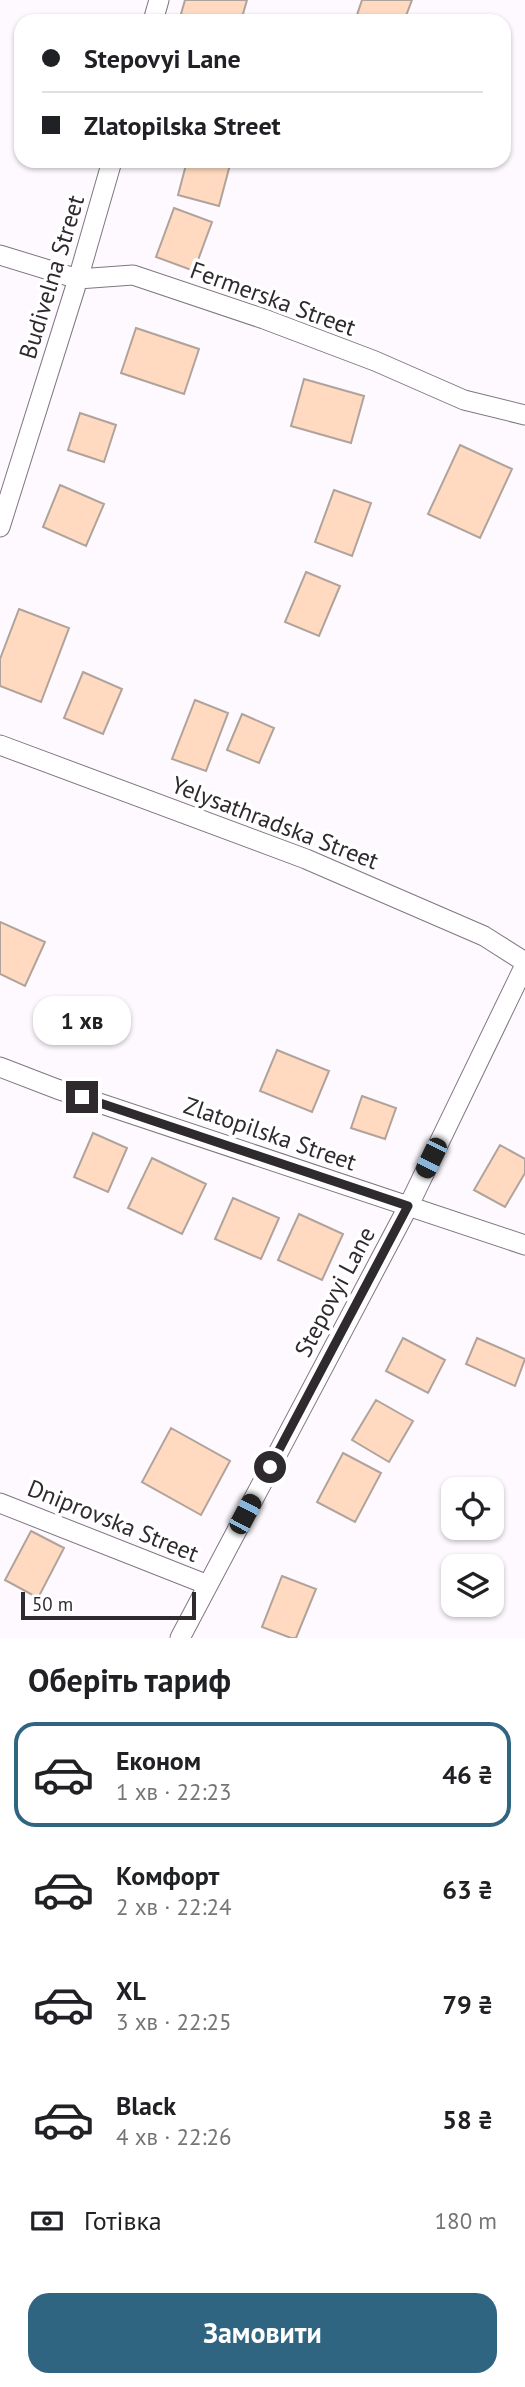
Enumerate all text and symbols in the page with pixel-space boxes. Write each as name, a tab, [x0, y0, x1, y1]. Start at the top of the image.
text: Stepovyi Lane	[84, 42, 241, 75]
text: Zlatopilska Street	[84, 109, 281, 142]
street label: Budivelna Street	[12, 191, 91, 362]
street label: Fermerska Street	[186, 254, 360, 343]
street label: Yelysathradska Street	[167, 769, 383, 876]
callout: 1 хв	[33, 996, 131, 1044]
text: 1 хв	[61, 1006, 103, 1035]
route end	[66, 1081, 98, 1113]
street label: Zlatopilska Street	[180, 1090, 360, 1178]
car	[413, 1135, 450, 1181]
street label: Stepovyi Lane	[287, 1221, 382, 1362]
route start	[254, 1451, 286, 1483]
street label: Dniprovska Street	[23, 1472, 203, 1569]
map controls	[441, 1477, 504, 1617]
button: locate	[441, 1477, 504, 1540]
car	[226, 1491, 265, 1537]
button: layers	[441, 1554, 504, 1617]
scale bar	[21, 1589, 196, 1621]
text: 50 m	[32, 1592, 73, 1616]
text: Оберіть тариф	[28, 1659, 231, 1701]
icon: car	[32, 1743, 95, 1806]
text: Економ	[116, 1744, 201, 1777]
text: 46 ₴	[442, 1758, 493, 1791]
text: 1 хв · 22:23	[116, 1777, 232, 1806]
icon: car	[32, 1858, 95, 1921]
text: Комфорт	[116, 1859, 219, 1892]
text: 63 ₴	[442, 1873, 493, 1906]
text: 2 хв · 22:24	[116, 1892, 232, 1921]
icon: car	[32, 1973, 95, 2036]
text: XL	[116, 1974, 146, 2007]
text: 79 ₴	[442, 1988, 493, 2021]
text: 3 хв · 22:25	[116, 2007, 232, 2036]
icon: car	[32, 2088, 95, 2151]
text: Black	[116, 2089, 176, 2122]
text: 58 ₴	[442, 2103, 493, 2136]
text: 4 хв · 22:26	[116, 2122, 232, 2151]
icon: cash	[28, 2202, 66, 2240]
text: Готівка	[84, 2204, 162, 2237]
text: 180 m	[435, 2206, 497, 2235]
button: Замовити	[28, 2293, 497, 2373]

